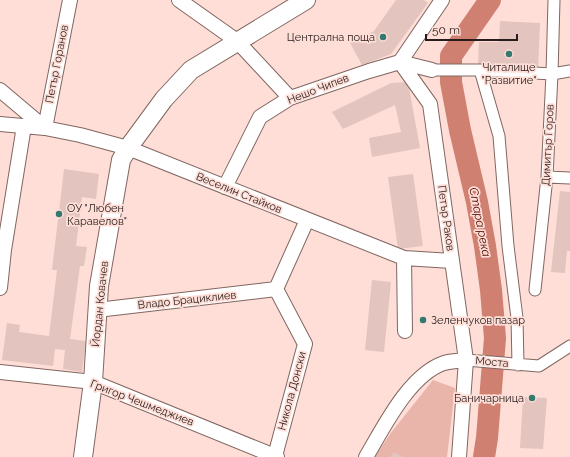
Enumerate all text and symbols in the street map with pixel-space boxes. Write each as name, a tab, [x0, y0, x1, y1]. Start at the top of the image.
scale bar	[426, 16, 517, 42]
text: 50 m	[432, 23, 460, 37]
street label: Петър Горанов	[43, 24, 71, 104]
place label: Централна поща	[287, 31, 375, 44]
marker: Централна поща	[378, 32, 388, 42]
marker: Читалище "Развитие"	[504, 49, 514, 59]
place label: Читалище "Развитие"	[482, 61, 536, 87]
street label: Нешо Чипев	[285, 71, 351, 107]
street label: Димитър Горов	[539, 104, 557, 186]
street label: Веселин Стайков	[194, 170, 284, 216]
street label: Петър Раков	[435, 184, 457, 252]
water label: Стара река	[466, 186, 494, 258]
place label: ОУ "Любен Каравелов"	[67, 202, 127, 228]
marker: ОУ "Любен Каравелов"	[54, 209, 64, 219]
street label: Йордан Ковачев	[89, 260, 111, 348]
street label: Владо Брациклиев	[137, 288, 237, 312]
place label: Зеленчуков пазар	[431, 314, 525, 327]
marker: Зеленчуков пазар	[418, 315, 428, 325]
street label: Никола Донски	[275, 350, 309, 432]
street label: Моста	[475, 354, 509, 370]
street label: Григор Чешмеджиев	[88, 377, 196, 429]
place label: Баничарница	[454, 392, 524, 405]
marker: Баничарница	[527, 393, 537, 403]

